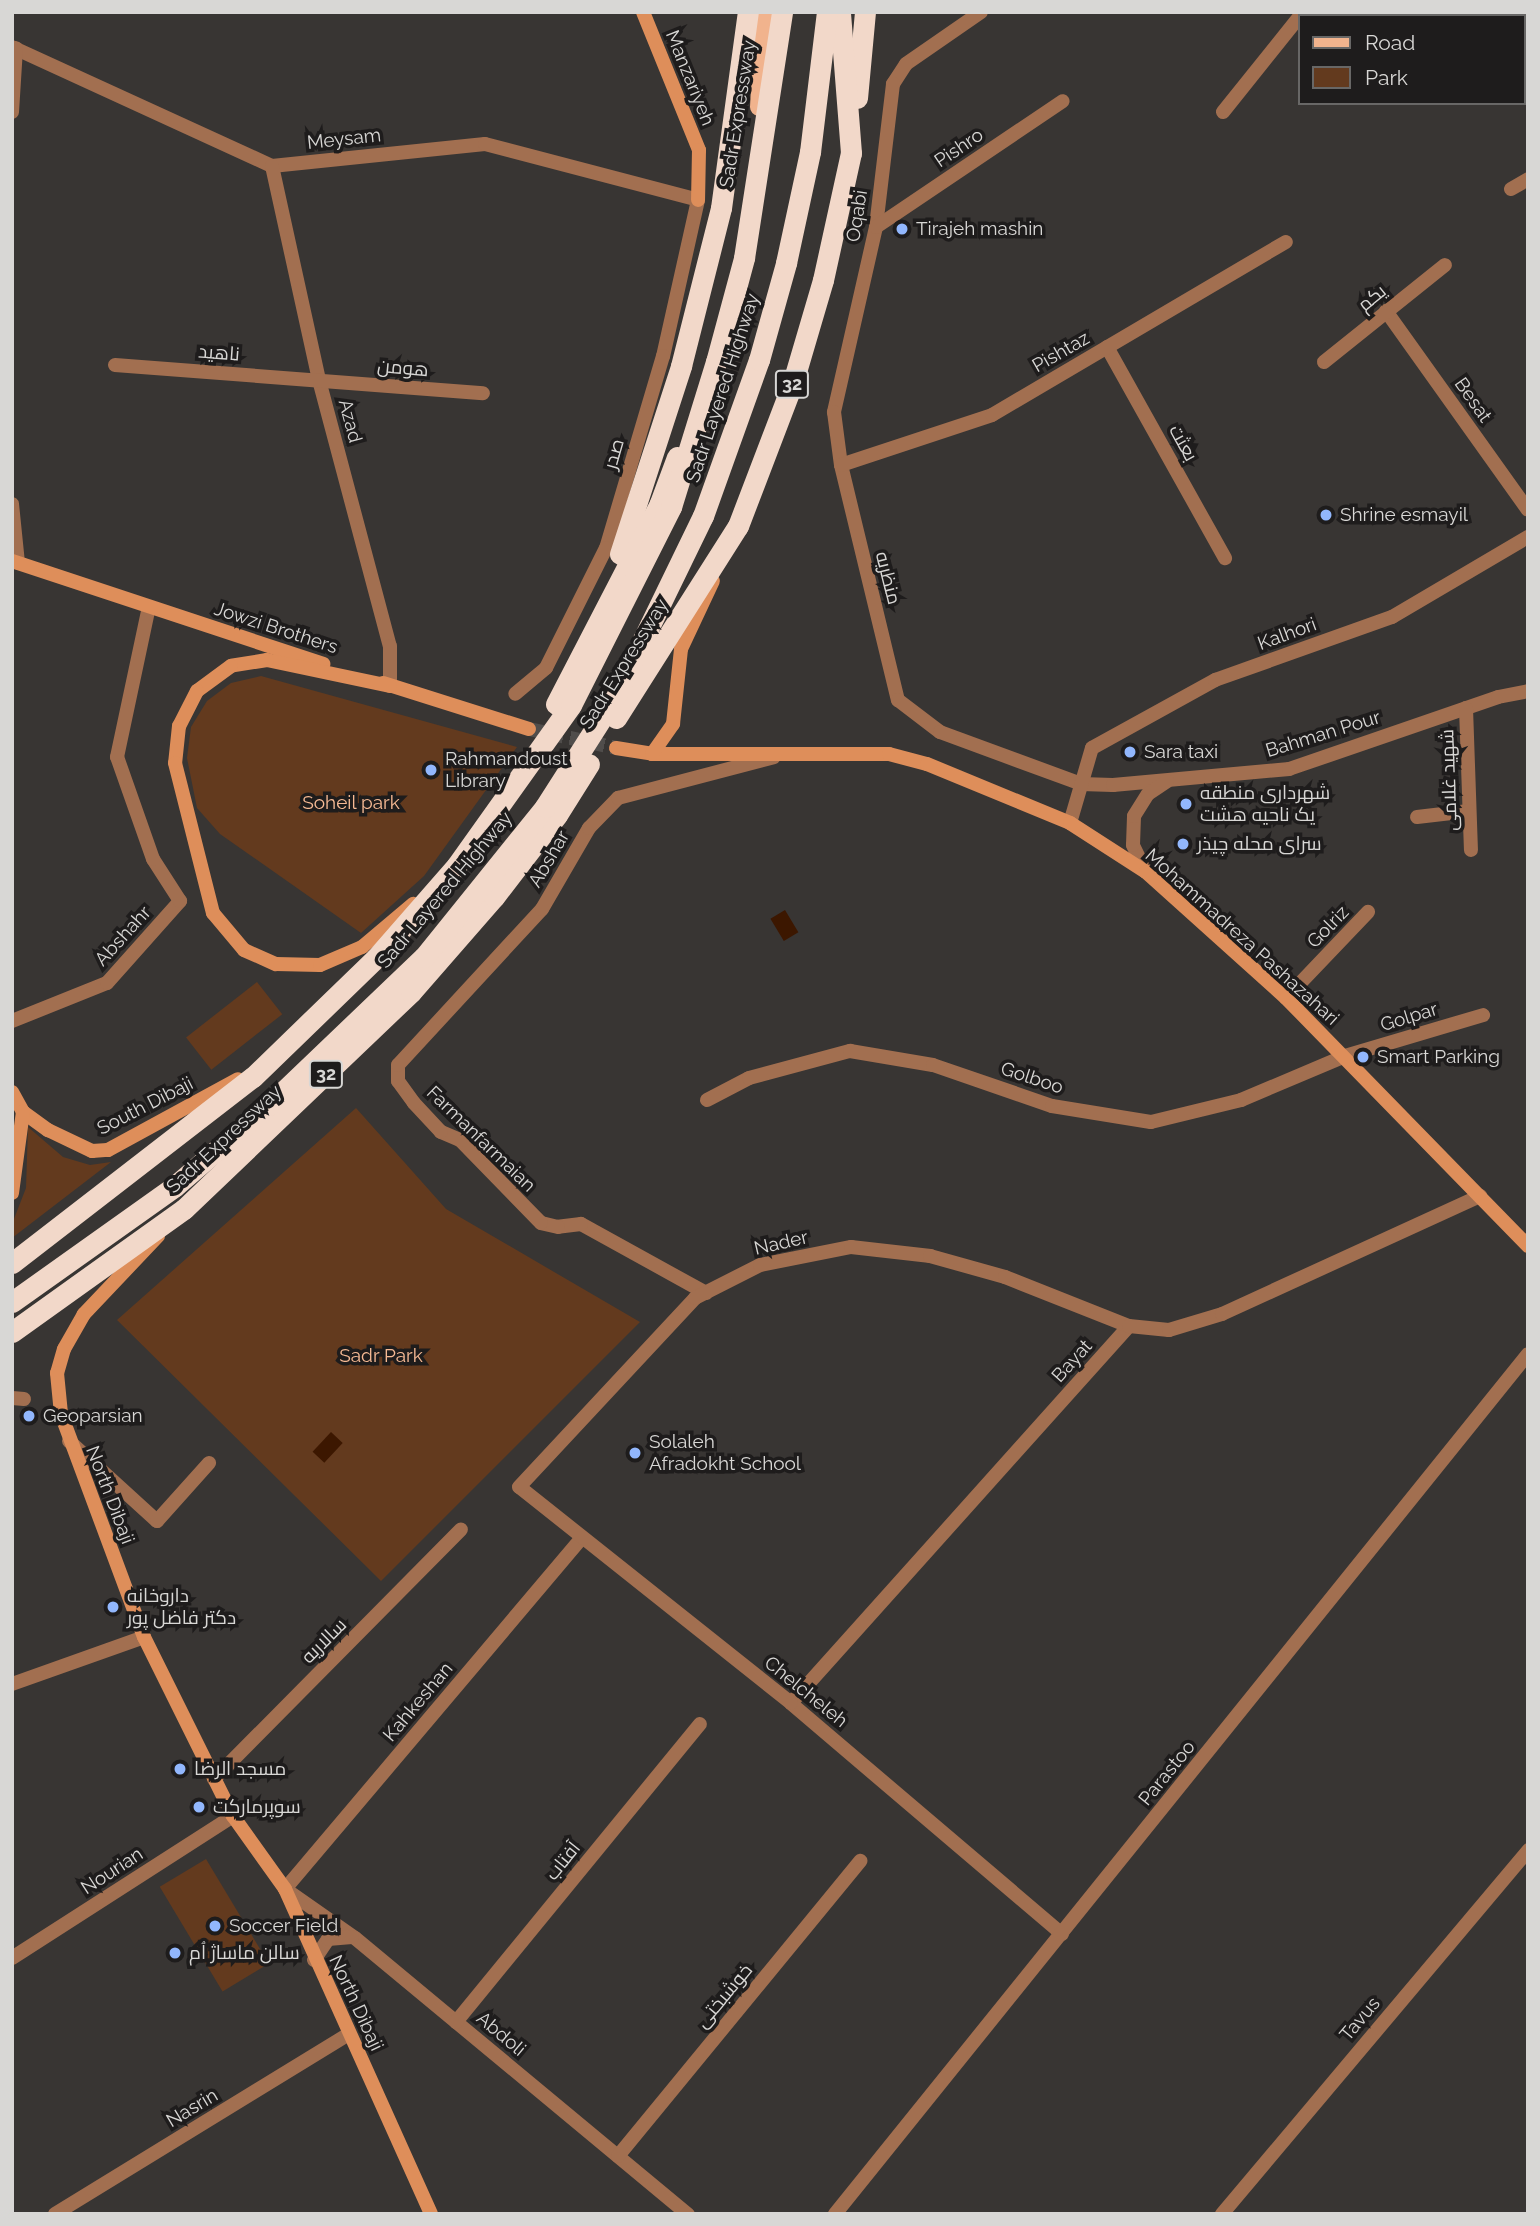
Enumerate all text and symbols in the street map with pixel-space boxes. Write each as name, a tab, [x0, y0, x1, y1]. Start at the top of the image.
legend	[1298, 14, 1526, 105]
street label: Manzariyeh	[661, 27, 719, 129]
text: Road	[1365, 30, 1415, 55]
street label: Sadr Expressway	[715, 38, 761, 190]
text: Park	[1365, 65, 1408, 90]
street label: Pishro	[930, 123, 988, 173]
street label: Meysam	[306, 124, 382, 154]
street label: Oqabi	[842, 188, 872, 244]
place label: Tirajeh mashin	[916, 218, 1043, 240]
marker: Tirajeh mashin	[894, 221, 910, 237]
street label: یکم	[1353, 280, 1391, 316]
street label: Sadr Layered Highway	[682, 290, 764, 486]
street label: Pishtaz	[1028, 327, 1094, 377]
street label: ناهید	[197, 340, 241, 366]
street label: هومن	[376, 354, 430, 382]
road number: 32	[774, 370, 810, 398]
street label: Besat	[1449, 373, 1497, 427]
street label: Azad	[333, 397, 367, 445]
street label: بعثت	[1164, 421, 1202, 465]
street label: صدر	[599, 436, 629, 472]
place label: Shrine esmayil	[1340, 504, 1468, 526]
marker: Shrine esmayil	[1318, 507, 1334, 523]
street label: منظریه	[870, 549, 906, 607]
street label: Sadr Expressway	[575, 595, 673, 733]
street label: Jowzi Brothers	[211, 597, 341, 659]
street label: Kalhori	[1254, 613, 1320, 655]
street label: Bahman Pour	[1263, 706, 1383, 762]
street label: شهید غلامی	[1436, 729, 1462, 831]
place label: Sara taxi	[1144, 741, 1218, 763]
marker: Sara taxi	[1122, 744, 1138, 760]
place label: Rahmandoust Library	[445, 748, 568, 792]
marker: Rahmandoust Library	[423, 762, 439, 778]
place label: شهرداری منطقه یک ناحیه هشت	[1200, 782, 1330, 826]
park label: Soheil park	[302, 792, 400, 814]
marker: شهرداری منطقه یک ناحیه هشت	[1178, 796, 1194, 812]
street label: Sadr Layered Highway	[373, 807, 517, 973]
street label: Abshar	[524, 827, 574, 891]
place label: سرای محله چیذر	[1197, 833, 1322, 855]
marker: سرای محله چیذر	[1175, 836, 1191, 852]
street label: Mohammadreza Pashazahari	[1140, 844, 1344, 1030]
street label: Abshahr	[90, 901, 156, 971]
street label: Golriz	[1302, 901, 1354, 953]
street label: Golpar	[1378, 997, 1440, 1037]
place label: Smart Parking	[1377, 1046, 1500, 1068]
marker: Smart Parking	[1355, 1049, 1371, 1065]
street label: Golboo	[998, 1057, 1066, 1099]
road number: 32	[308, 1059, 344, 1088]
street label: South Dibaji	[93, 1072, 197, 1140]
street label: Sadr Expressway	[162, 1080, 286, 1198]
street label: Farmanfarmaian	[422, 1081, 540, 1197]
street label: Nader	[752, 1226, 810, 1260]
street label: Bayat	[1047, 1335, 1097, 1387]
park label: Sadr Park	[339, 1345, 423, 1367]
place label: Geoparsian	[43, 1405, 143, 1427]
marker: Geoparsian	[21, 1408, 37, 1424]
place label: Solaleh Afradokht School	[649, 1431, 801, 1475]
street label: North Dibaji	[81, 1443, 139, 1547]
marker: Solaleh Afradokht School	[627, 1445, 643, 1461]
place label: داروخانه دکتر فاضل پور	[127, 1585, 236, 1629]
marker: داروخانه دکتر فاضل پور	[105, 1599, 121, 1615]
street label: سالاریه	[297, 1614, 351, 1668]
street label: Chelcheleh	[760, 1652, 852, 1732]
street label: Kahkeshan	[378, 1658, 458, 1746]
street label: Parastoo	[1134, 1736, 1200, 1810]
place label: مسجد الرضا	[194, 1758, 286, 1780]
marker: مسجد الرضا	[172, 1761, 188, 1777]
place label: سوپرمارکت	[213, 1796, 301, 1818]
marker: سوپرمارکت	[191, 1799, 207, 1815]
street label: آفتاب	[541, 1837, 585, 1885]
street label: Nourian	[77, 1843, 147, 1899]
place label: Soccer Field	[229, 1915, 339, 1937]
marker: Soccer Field	[207, 1918, 223, 1934]
place label: سالن ماساژ اُم	[189, 1942, 300, 1964]
marker: سالن ماساژ اُم	[167, 1945, 183, 1961]
street label: North Dibaji	[324, 1952, 388, 2054]
street label: خوشبختی	[691, 1959, 757, 2033]
street label: Tavus	[1335, 1992, 1385, 2046]
street label: Abdoli	[472, 2007, 530, 2061]
street label: Nasrin	[162, 2084, 222, 2132]

